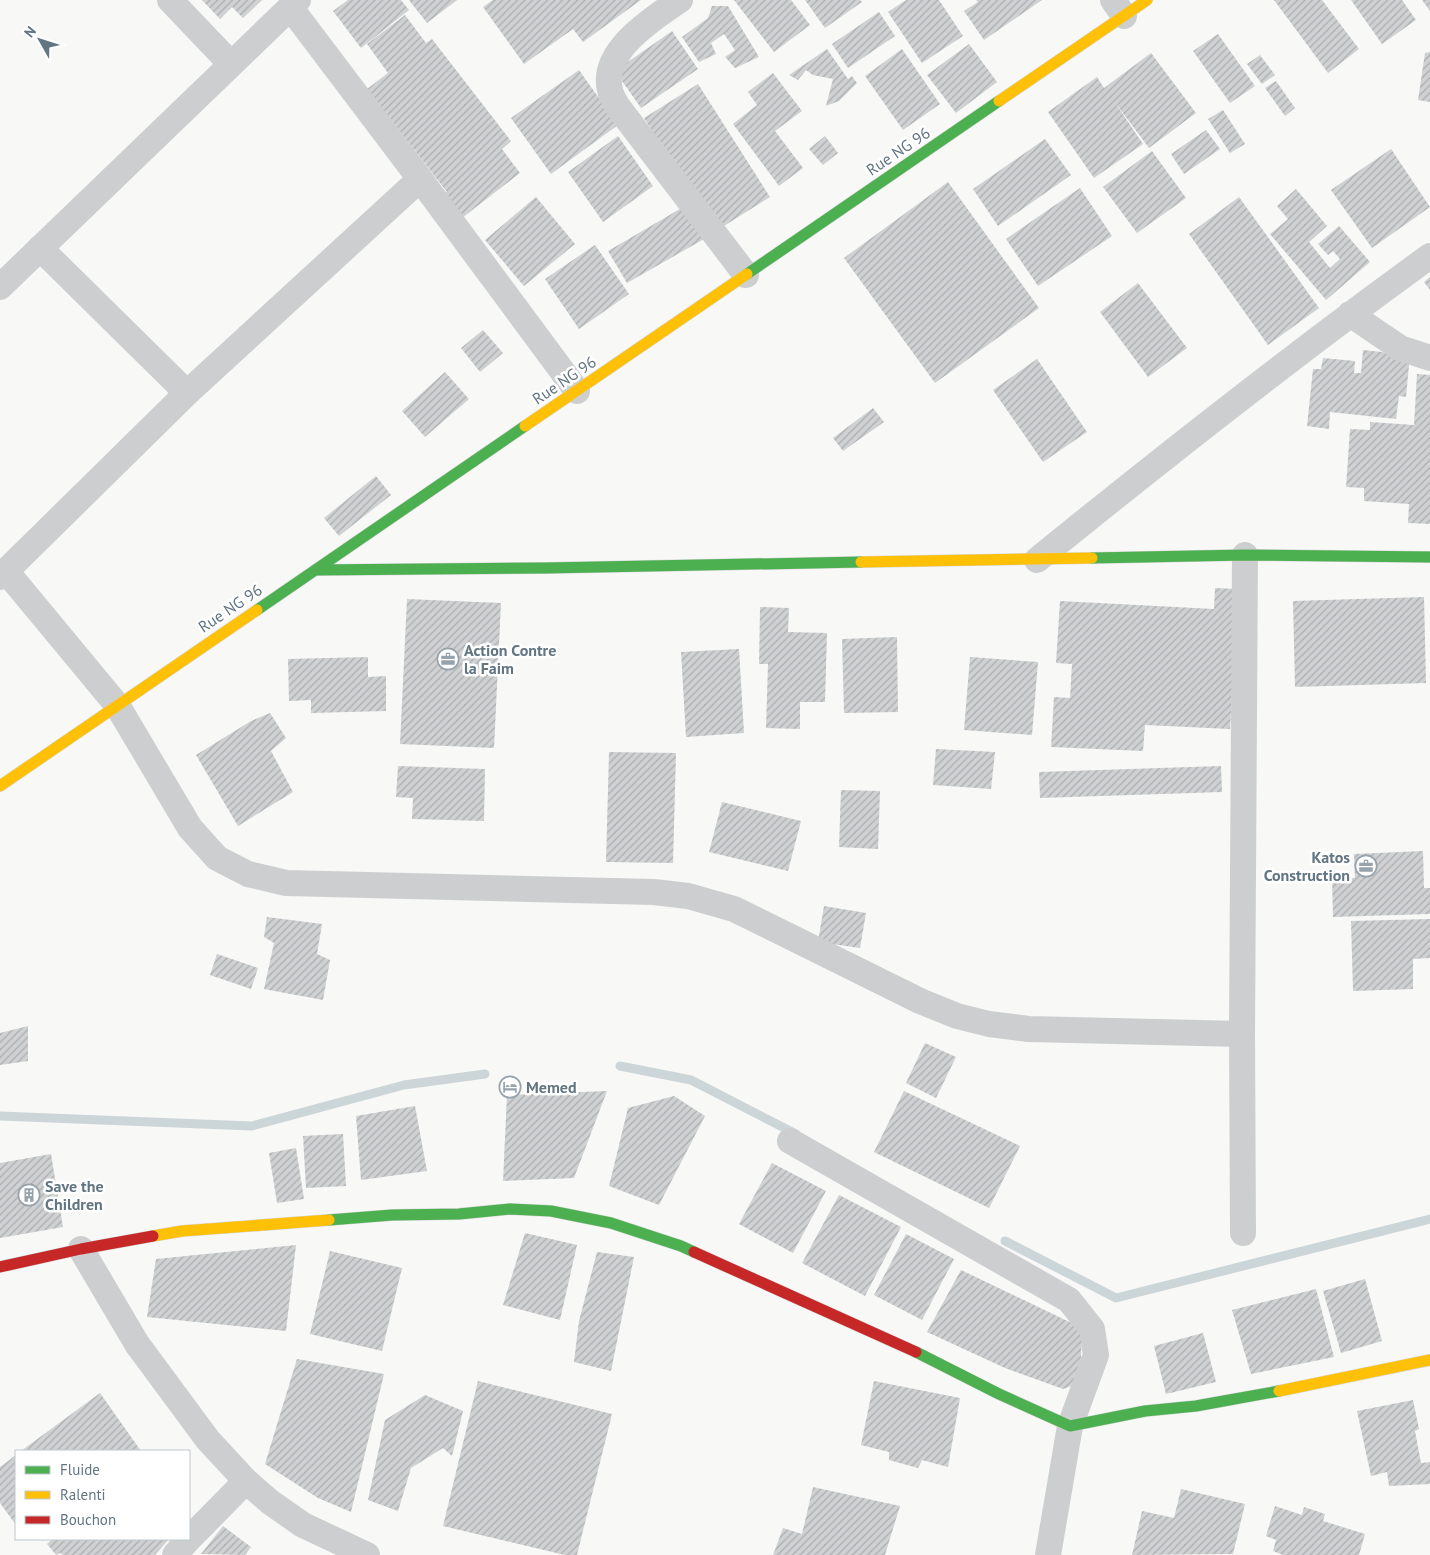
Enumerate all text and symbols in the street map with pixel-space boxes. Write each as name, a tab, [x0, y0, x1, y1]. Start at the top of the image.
north arrow	[15, 15, 65, 65]
text: N	[20, 23, 40, 41]
street label: Rue NG 96	[862, 122, 934, 180]
street label: Rue NG 96	[528, 351, 600, 409]
street label: Rue NG 96	[194, 579, 266, 637]
place label: Action Contre la Faim	[464, 640, 556, 678]
office icon: Action Contre la Faim	[436, 647, 460, 671]
place label: Katos Construction	[1264, 847, 1350, 885]
office icon: Katos Construction	[1354, 854, 1378, 878]
hotel icon: Memed	[498, 1075, 522, 1099]
place label: Memed	[526, 1077, 577, 1097]
place label: Save the Children	[45, 1176, 104, 1214]
building icon: Save the Children	[17, 1183, 41, 1207]
legend	[15, 1450, 190, 1540]
text: Fluide	[60, 1460, 100, 1479]
text: Ralenti	[60, 1485, 106, 1504]
text: Bouchon	[60, 1510, 116, 1529]

